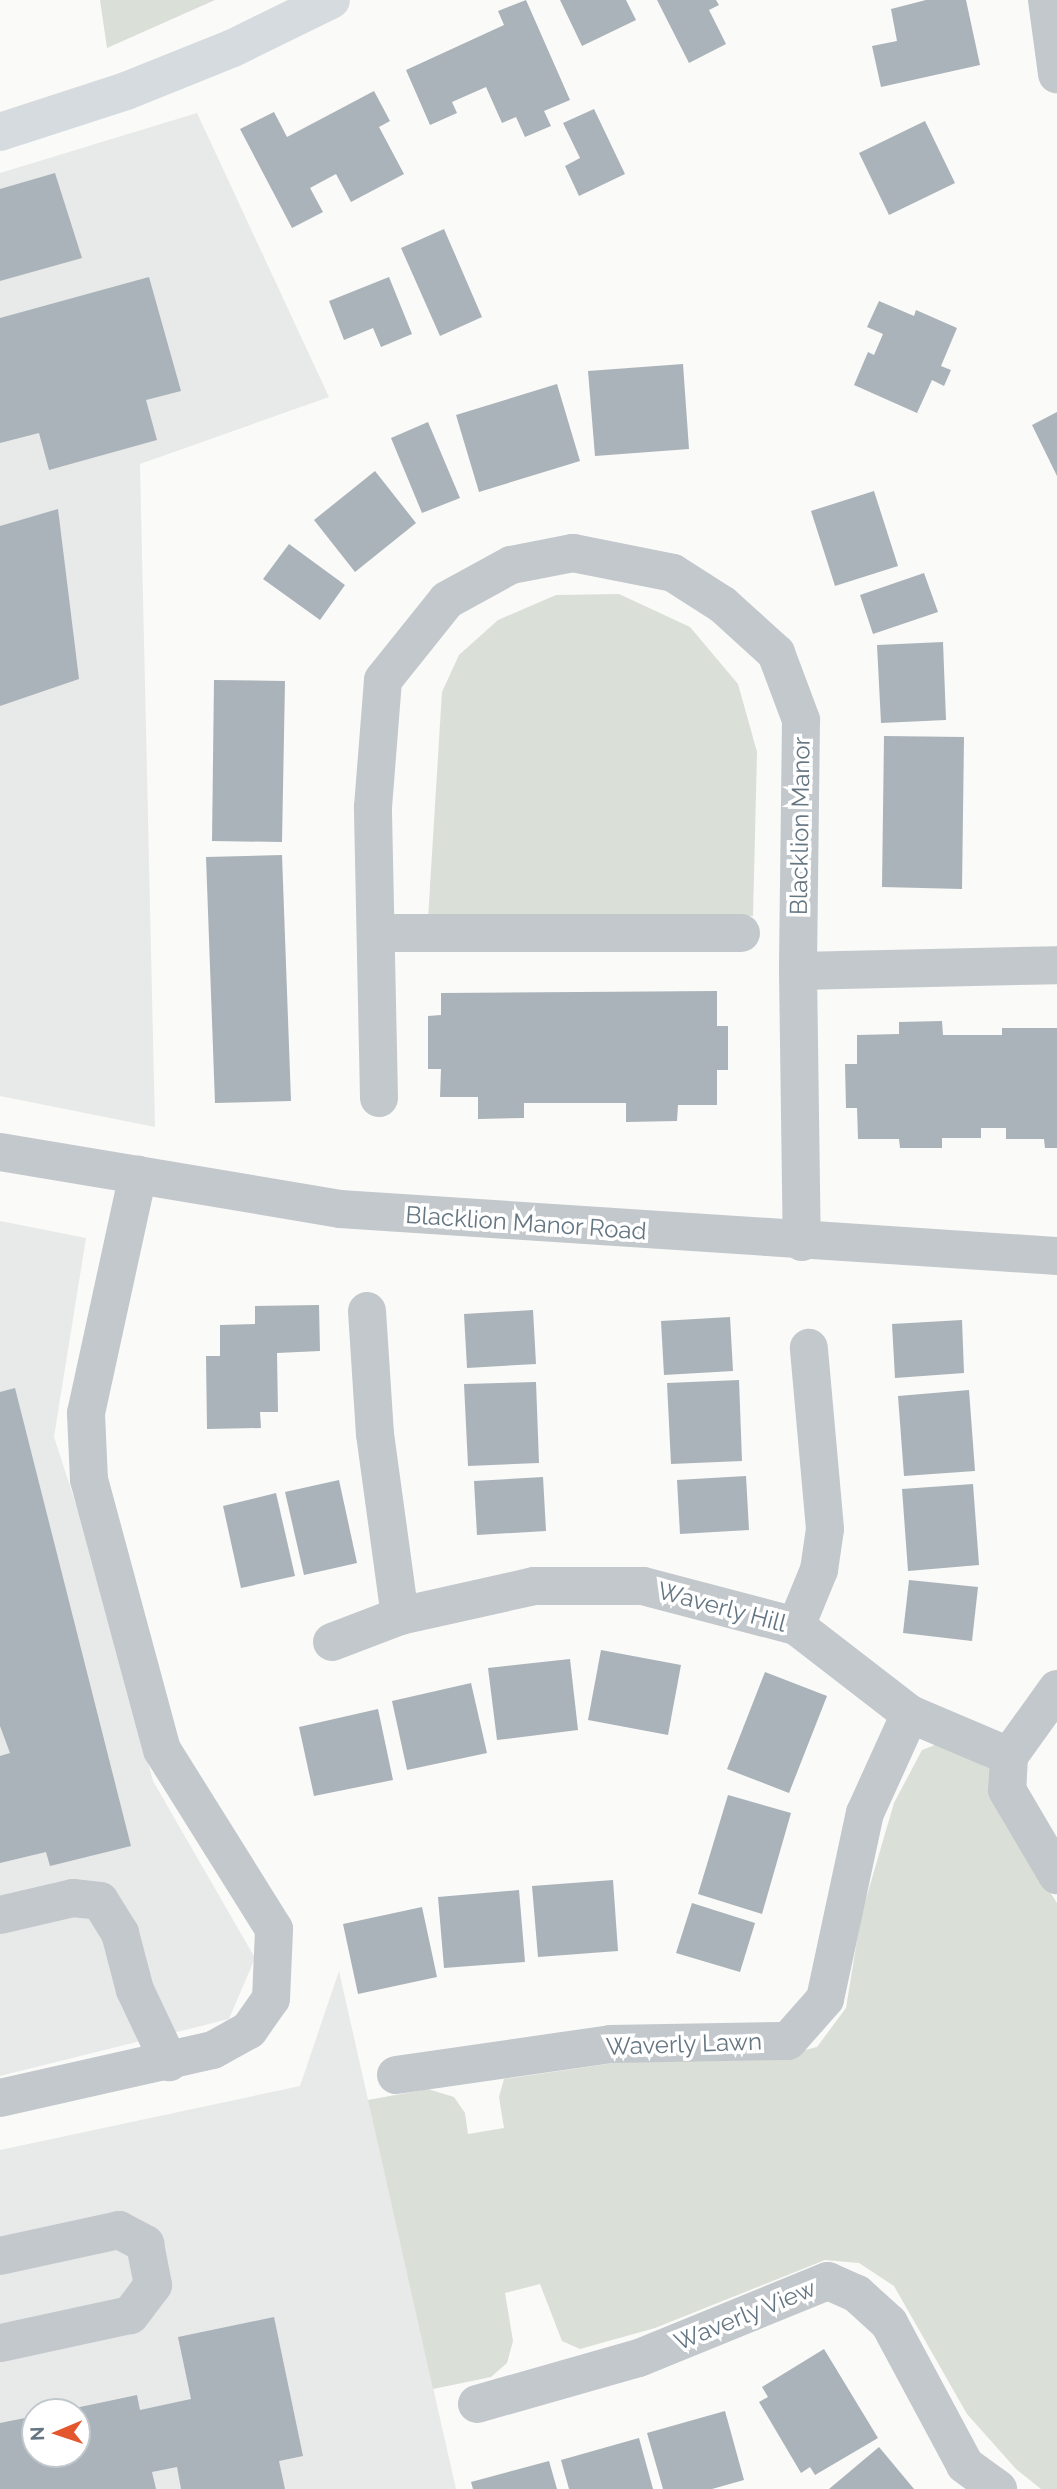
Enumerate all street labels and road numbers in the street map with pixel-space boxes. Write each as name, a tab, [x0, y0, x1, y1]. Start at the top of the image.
street label: Blacklion Manor	[784, 737, 816, 915]
street label: Blacklion Manor Road	[404, 1200, 648, 1246]
street label: Waverly Hill	[654, 1576, 790, 1638]
street label: Waverly Lawn	[605, 2027, 763, 2061]
street label: Waverly View	[669, 2273, 821, 2357]

